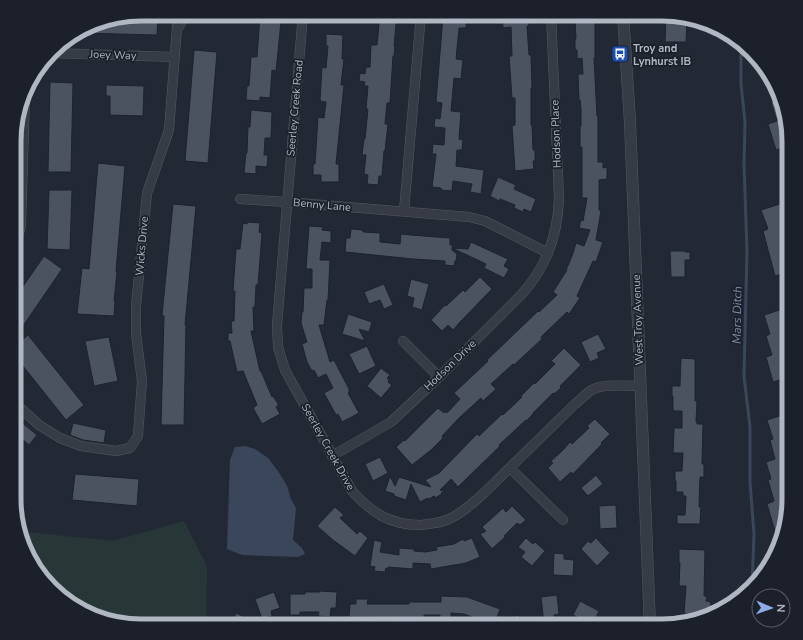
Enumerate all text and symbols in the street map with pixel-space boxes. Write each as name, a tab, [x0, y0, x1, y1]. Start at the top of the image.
place label: Troy and Lynhurst IB	[633, 41, 691, 69]
bus stop icon: Troy and Lynhurst IB	[610, 44, 630, 64]
street label: Joey Way	[88, 47, 137, 63]
street label: Seerley Creek Road	[283, 59, 307, 157]
street label: Hodson Place	[547, 99, 565, 168]
street label: Benny Lane	[292, 195, 352, 215]
street label: Wicks Drive	[132, 216, 152, 276]
street label: West Troy Avenue	[629, 274, 647, 366]
water label: Mars Ditch	[728, 286, 746, 344]
street label: Hodson Drive	[421, 336, 480, 394]
street label: Seerley Creek Drive	[298, 401, 358, 493]
north arrow	[751, 588, 791, 628]
text: N	[773, 604, 788, 613]

